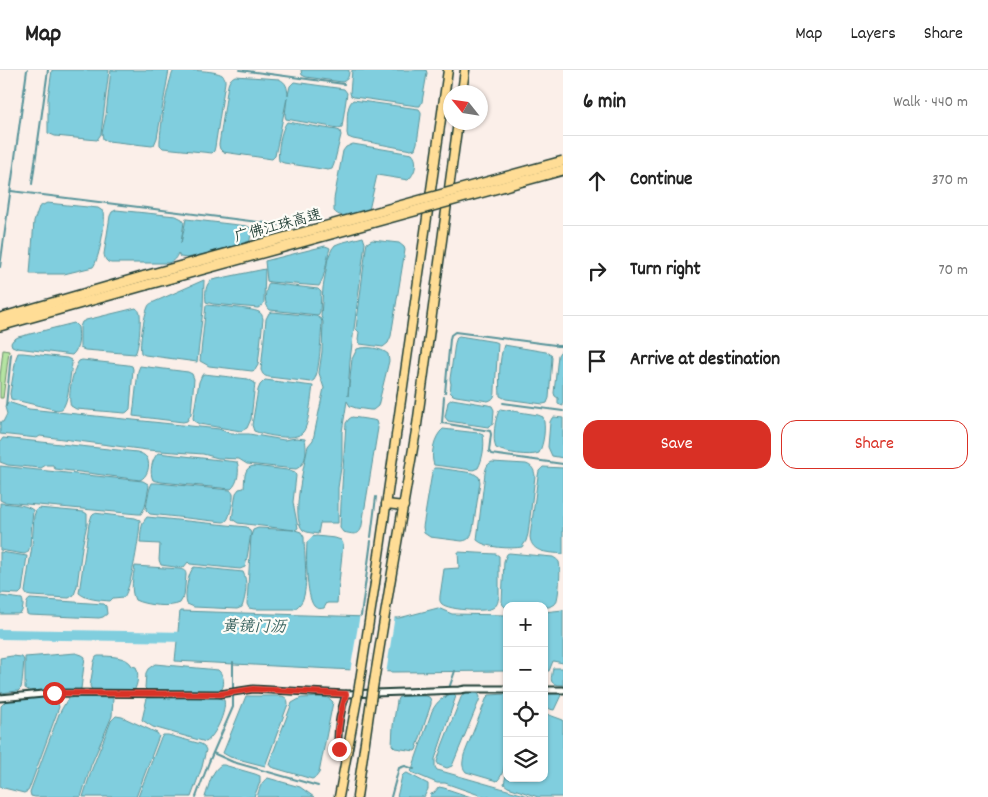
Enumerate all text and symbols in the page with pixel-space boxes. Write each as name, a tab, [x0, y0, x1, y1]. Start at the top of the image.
text: Map	[25, 18, 61, 52]
text: Map	[795, 22, 822, 47]
text: Layers	[850, 22, 896, 47]
text: Share	[924, 22, 963, 47]
north arrow	[443, 85, 488, 130]
text: 6 min	[583, 88, 626, 118]
text: Walk · 440 m	[893, 91, 968, 114]
icon: ahead	[583, 167, 611, 195]
text: Continue	[630, 167, 692, 194]
text: 370 m	[931, 169, 968, 192]
street label: 广佛江珠高速	[232, 205, 325, 249]
icon: right	[583, 257, 611, 285]
text: Turn right	[630, 257, 701, 284]
text: 70 m	[938, 259, 968, 282]
icon: arrive	[583, 347, 611, 375]
text: Arrive at destination	[630, 347, 780, 374]
button: Save	[583, 420, 771, 469]
button: Share	[781, 420, 968, 469]
map controls	[503, 602, 548, 782]
button: +	[503, 602, 548, 647]
water label: 黄镜门沥	[222, 615, 288, 640]
button: −	[503, 647, 548, 692]
route start	[43, 682, 66, 705]
button: locate	[503, 692, 548, 737]
button: layers	[503, 737, 548, 782]
route end	[328, 738, 351, 761]

